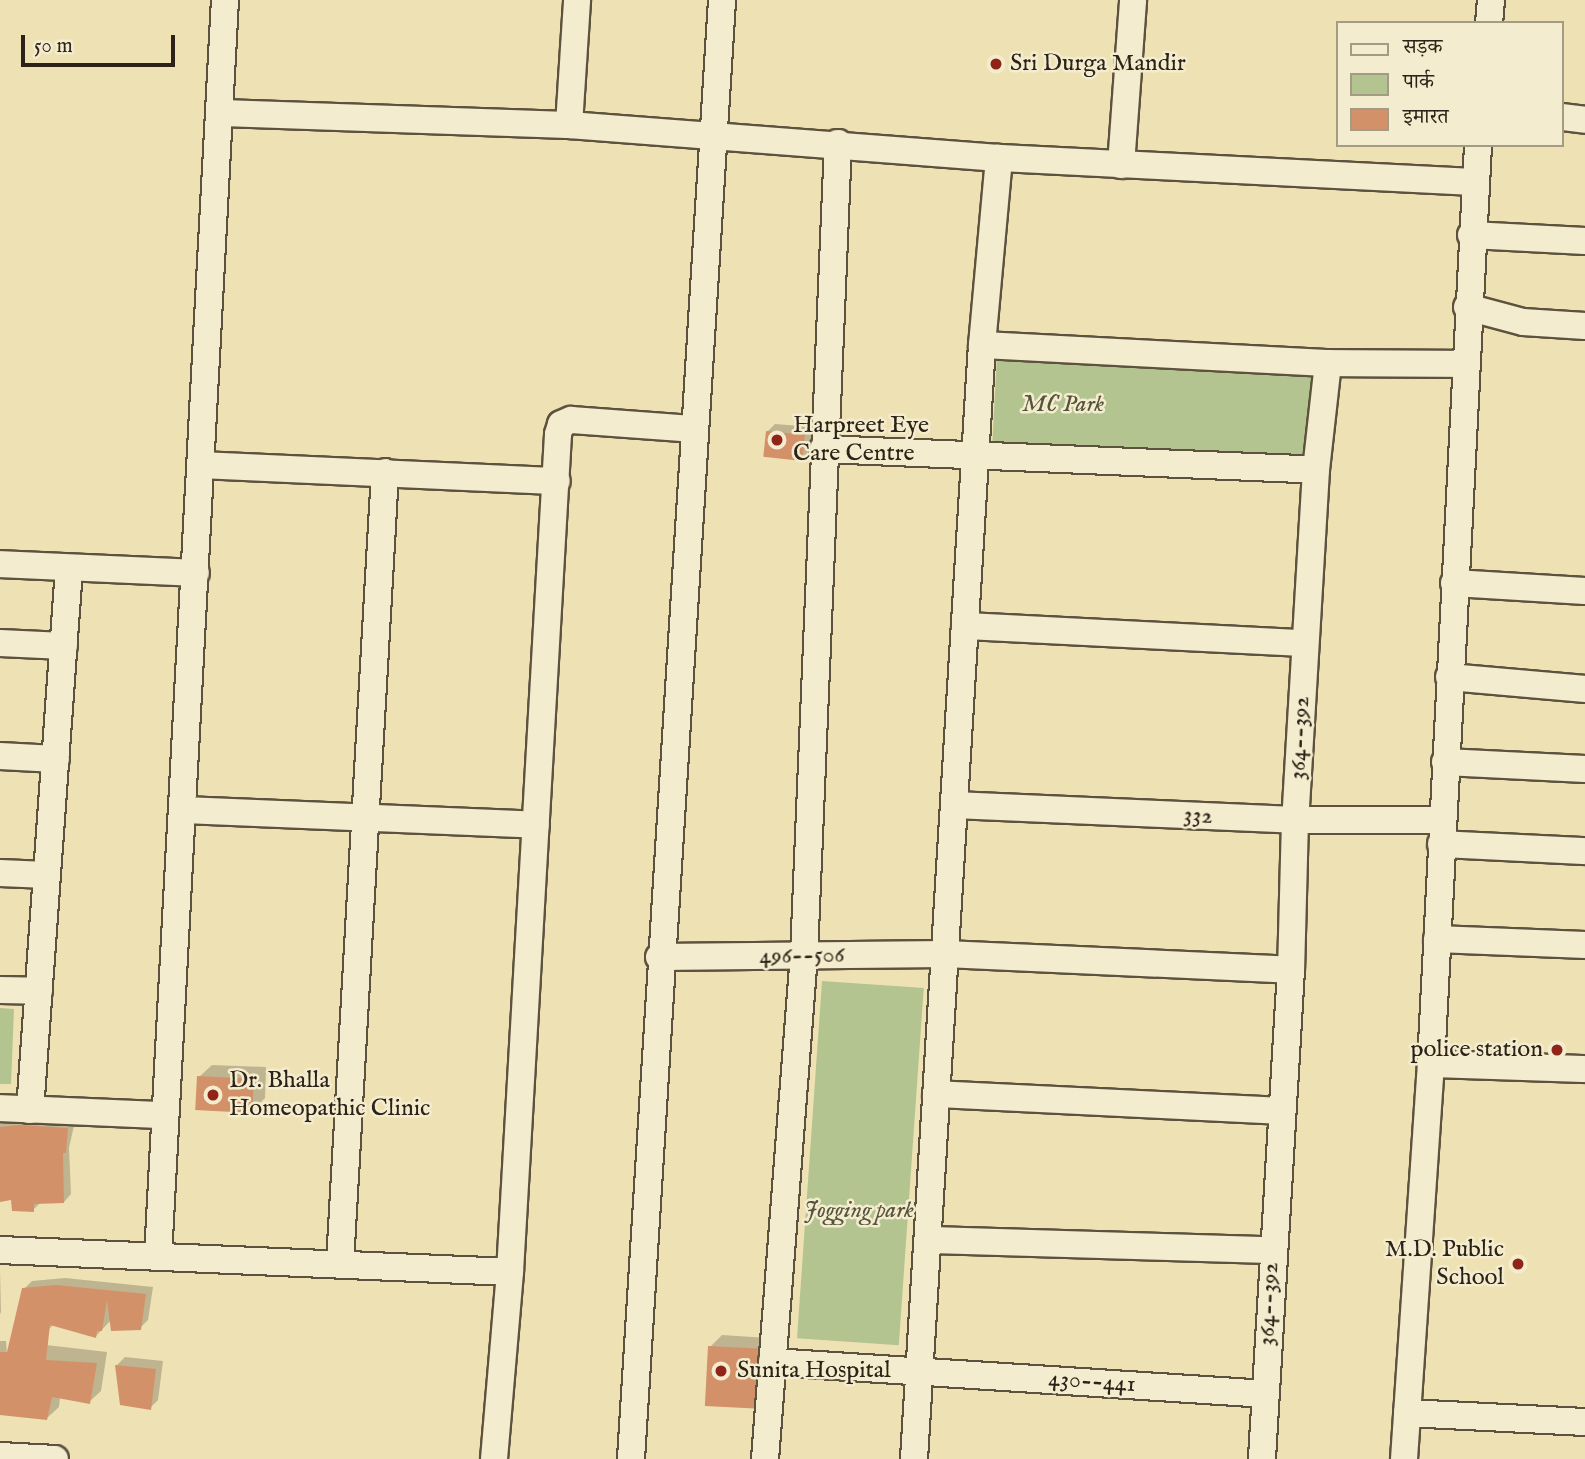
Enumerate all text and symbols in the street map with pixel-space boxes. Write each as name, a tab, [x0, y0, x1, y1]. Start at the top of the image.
scale bar	[24, 21, 178, 65]
legend	[1336, 21, 1564, 147]
text: 50 m	[34, 33, 73, 60]
text: सड़क	[1403, 34, 1442, 61]
place label: Sri Durga Mandir	[1010, 50, 1186, 78]
marker: Sri Durga Mandir	[988, 56, 1004, 72]
text: पार्क	[1403, 69, 1434, 96]
text: इमारत	[1403, 104, 1449, 131]
park label: MC Park	[1022, 391, 1104, 419]
place label: Harpreet Eye Care Centre	[793, 412, 929, 468]
marker: Harpreet Eye Care Centre	[767, 430, 787, 450]
street label: 364--392	[1283, 695, 1317, 781]
street label: 332	[1183, 801, 1213, 831]
street label: 496--506	[759, 941, 845, 971]
place label: police station	[1410, 1036, 1543, 1064]
marker: police station	[1549, 1042, 1565, 1058]
place label: Dr. Bhalla Homeopathic Clinic	[229, 1067, 430, 1123]
marker: Dr. Bhalla Homeopathic Clinic	[203, 1085, 223, 1105]
park label: Jogging park	[804, 1197, 914, 1225]
place label: M.D. Public School	[1385, 1236, 1504, 1292]
marker: M.D. Public School	[1510, 1256, 1526, 1272]
street label: 364--392	[1252, 1261, 1286, 1347]
place label: Sunita Hospital	[737, 1357, 891, 1385]
marker: Sunita Hospital	[711, 1361, 731, 1381]
street label: 430--441	[1047, 1365, 1137, 1399]

